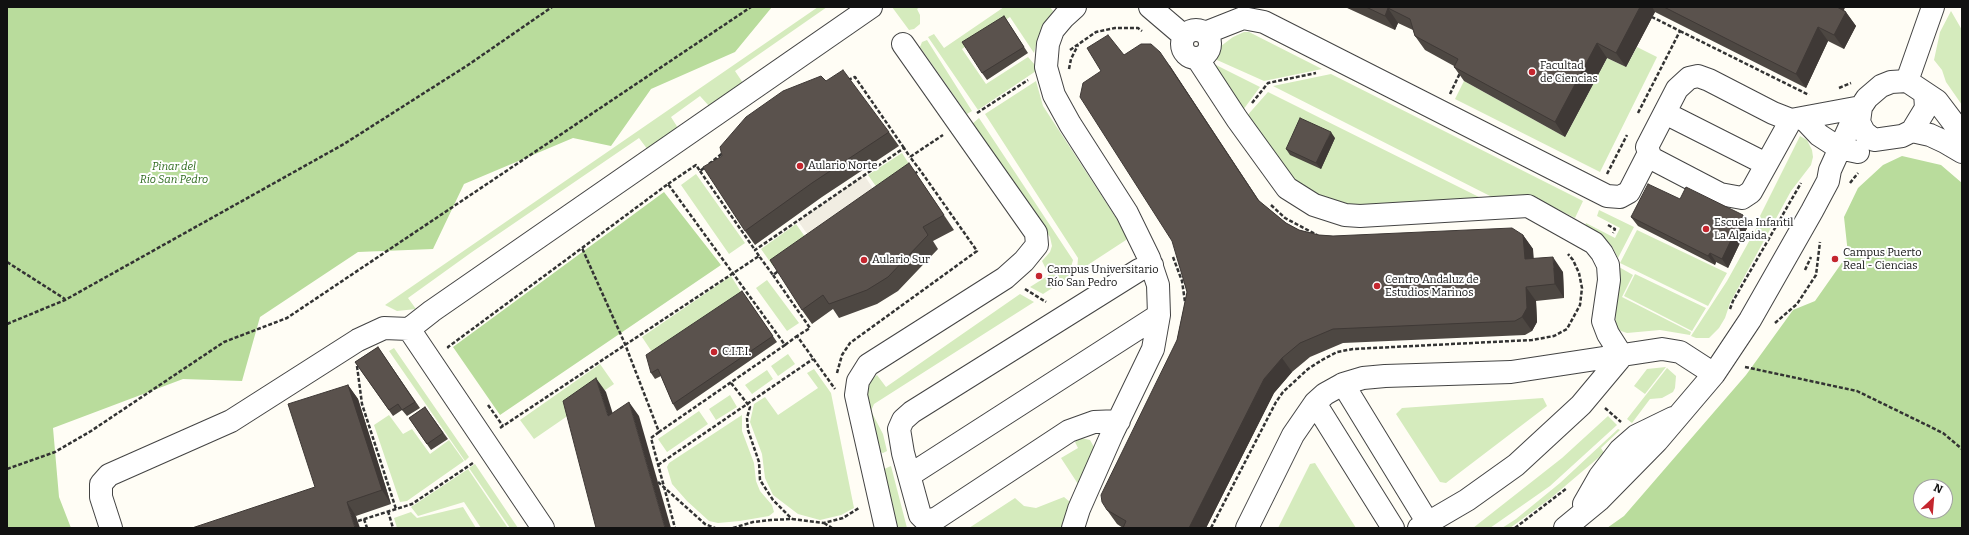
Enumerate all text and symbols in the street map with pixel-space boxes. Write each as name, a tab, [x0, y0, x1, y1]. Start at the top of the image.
place label: Facultad de Ciencias	[1540, 59, 1598, 85]
marker: Facultad de Ciencias	[1527, 67, 1537, 77]
place label: Aulario Norte	[808, 159, 877, 173]
park label: Pinar del Río San Pedro	[140, 160, 208, 186]
marker: Aulario Norte	[795, 161, 805, 171]
place label: Escuela Infantil La Algaida	[1714, 216, 1793, 242]
marker: Escuela Infantil La Algaida	[1701, 224, 1711, 234]
place label: Campus Puerto Real - Ciencias	[1843, 246, 1921, 272]
place label: Aulario Sur	[872, 253, 930, 267]
marker: Campus Puerto Real - Ciencias	[1830, 254, 1840, 264]
marker: Aulario Sur	[859, 255, 869, 265]
place label: Campus Universitario Río San Pedro	[1047, 263, 1159, 289]
marker: Campus Universitario Río San Pedro	[1034, 271, 1044, 281]
place label: Centro Andaluz de Estudios Marinos	[1385, 273, 1479, 299]
marker: Centro Andaluz de Estudios Marinos	[1372, 281, 1382, 291]
place label: C.I.T.I.	[722, 345, 751, 359]
marker: C.I.T.I.	[709, 347, 719, 357]
north arrow	[1913, 479, 1953, 519]
text: N	[1931, 481, 1945, 496]

